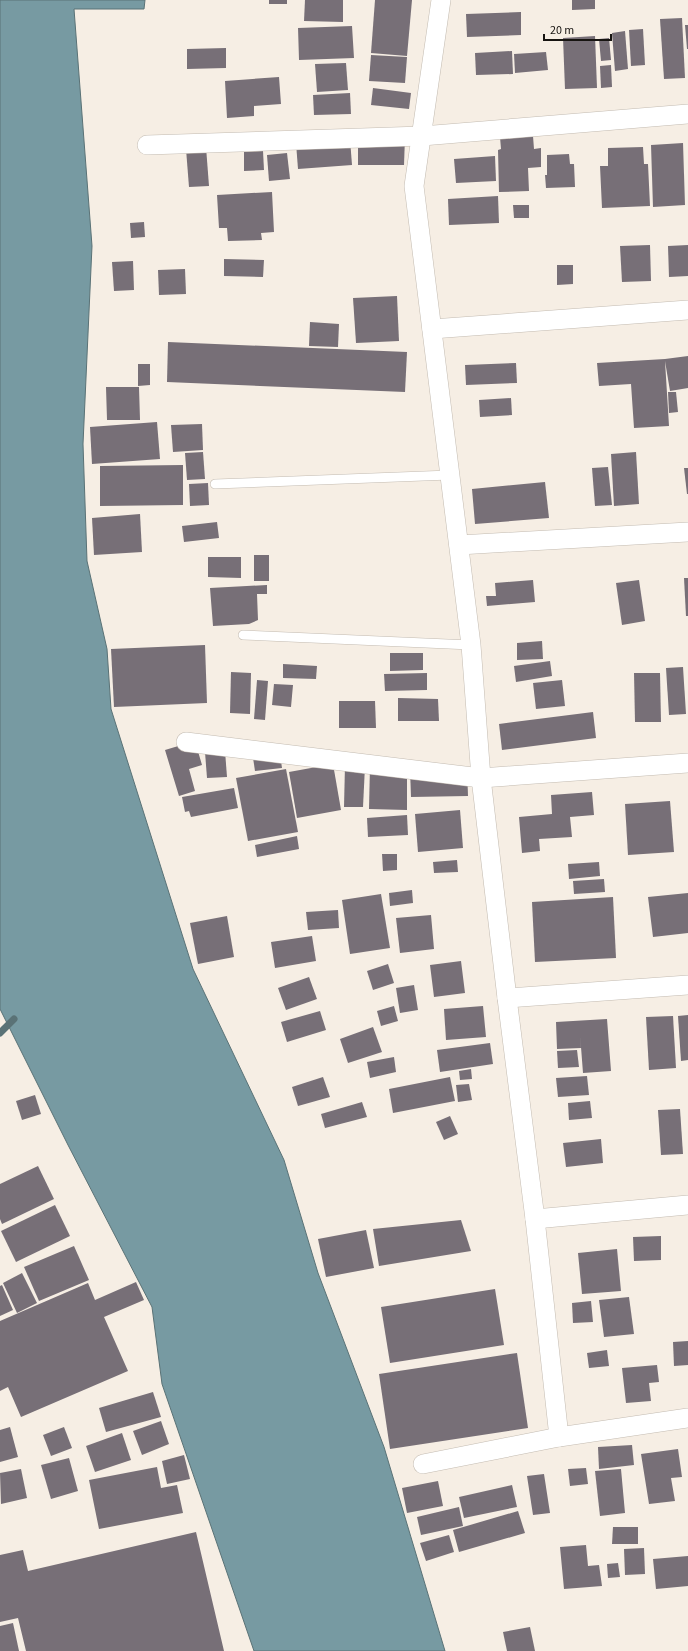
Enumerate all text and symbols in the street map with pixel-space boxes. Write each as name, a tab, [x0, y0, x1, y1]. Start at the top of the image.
scale bar	[544, 16, 611, 42]
text: 20 m	[550, 22, 574, 39]

